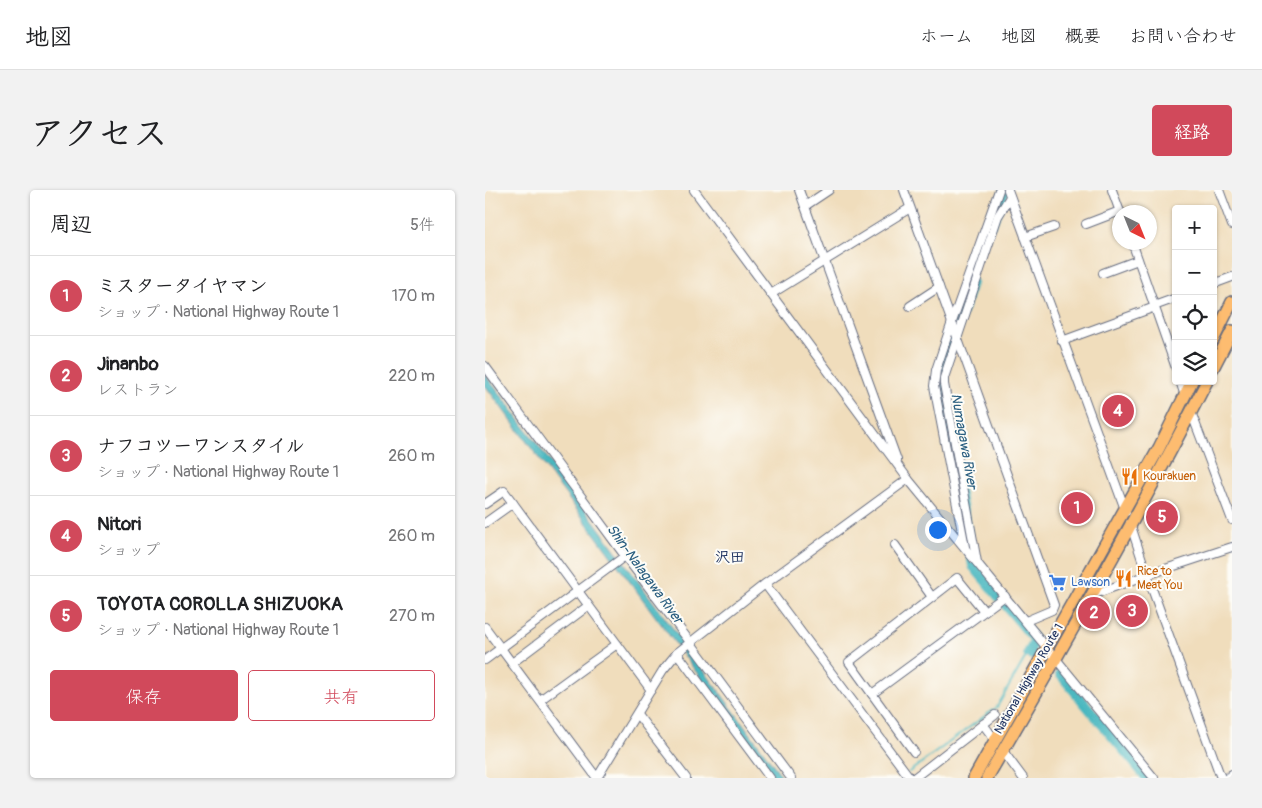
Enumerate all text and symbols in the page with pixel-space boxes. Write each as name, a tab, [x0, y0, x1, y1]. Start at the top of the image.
text: 地図	[25, 23, 73, 52]
text: ホーム	[920, 25, 973, 48]
text: 地図	[1001, 25, 1037, 48]
text: 概要	[1065, 25, 1101, 48]
text: お問い合わせ	[1129, 25, 1237, 48]
button: 経路	[1152, 105, 1232, 156]
text: アクセス	[30, 112, 168, 156]
north arrow	[1112, 205, 1157, 250]
map controls	[1172, 205, 1217, 385]
button: +	[1172, 205, 1217, 250]
text: 周辺	[50, 211, 92, 238]
text: 5件	[410, 215, 435, 235]
button: −	[1172, 250, 1217, 295]
text: ミスタータイヤマン	[97, 274, 268, 298]
text: 1	[63, 286, 69, 306]
text: 170 m	[392, 286, 435, 306]
button: locate	[1172, 295, 1217, 340]
text: ショップ · National Highway Route 1	[97, 302, 339, 322]
button: layers	[1172, 340, 1217, 385]
text: Jinanbo	[97, 352, 159, 376]
text: 2	[62, 366, 70, 386]
text: 220 m	[389, 366, 435, 386]
text: レストラン	[97, 380, 178, 400]
water label: Numagawa River	[947, 392, 981, 492]
pin: 4	[1102, 392, 1134, 430]
text: ナフコツーワンスタイル	[97, 434, 305, 458]
text: 3	[62, 446, 70, 466]
text: 260 m	[388, 446, 435, 466]
text: ショップ · National Highway Route 1	[97, 462, 339, 482]
restaurant icon: Kourakuen	[1119, 466, 1139, 486]
place label: Kourakuen	[1143, 469, 1196, 484]
pin: 1	[1061, 489, 1093, 527]
pin: 5	[1146, 498, 1178, 536]
text: Nitori	[97, 512, 141, 536]
your location	[925, 517, 951, 543]
water label: Shin-Nalagawa River	[603, 521, 688, 629]
text: 4	[61, 526, 71, 546]
text: 260 m	[388, 526, 435, 546]
text: ショップ	[97, 540, 160, 560]
district label: 沢田	[715, 548, 745, 567]
place label: Rice to Meat You	[1137, 564, 1183, 593]
restaurant icon: Rice to Meat You	[1113, 568, 1133, 588]
supermarket icon: Lawson	[1047, 572, 1067, 592]
place label: Lawson	[1071, 575, 1110, 590]
text: TOYOTA COROLLA SHIZUOKA	[97, 592, 343, 616]
pin: 3	[1116, 592, 1148, 630]
pin: 2	[1078, 594, 1110, 632]
text: 5	[62, 606, 70, 626]
text: 270 m	[389, 606, 435, 626]
text: ショップ · National Highway Route 1	[97, 620, 339, 640]
street label: National Highway Route 1	[991, 621, 1067, 737]
button: 保存	[50, 670, 238, 721]
button: 共有	[248, 670, 435, 721]

